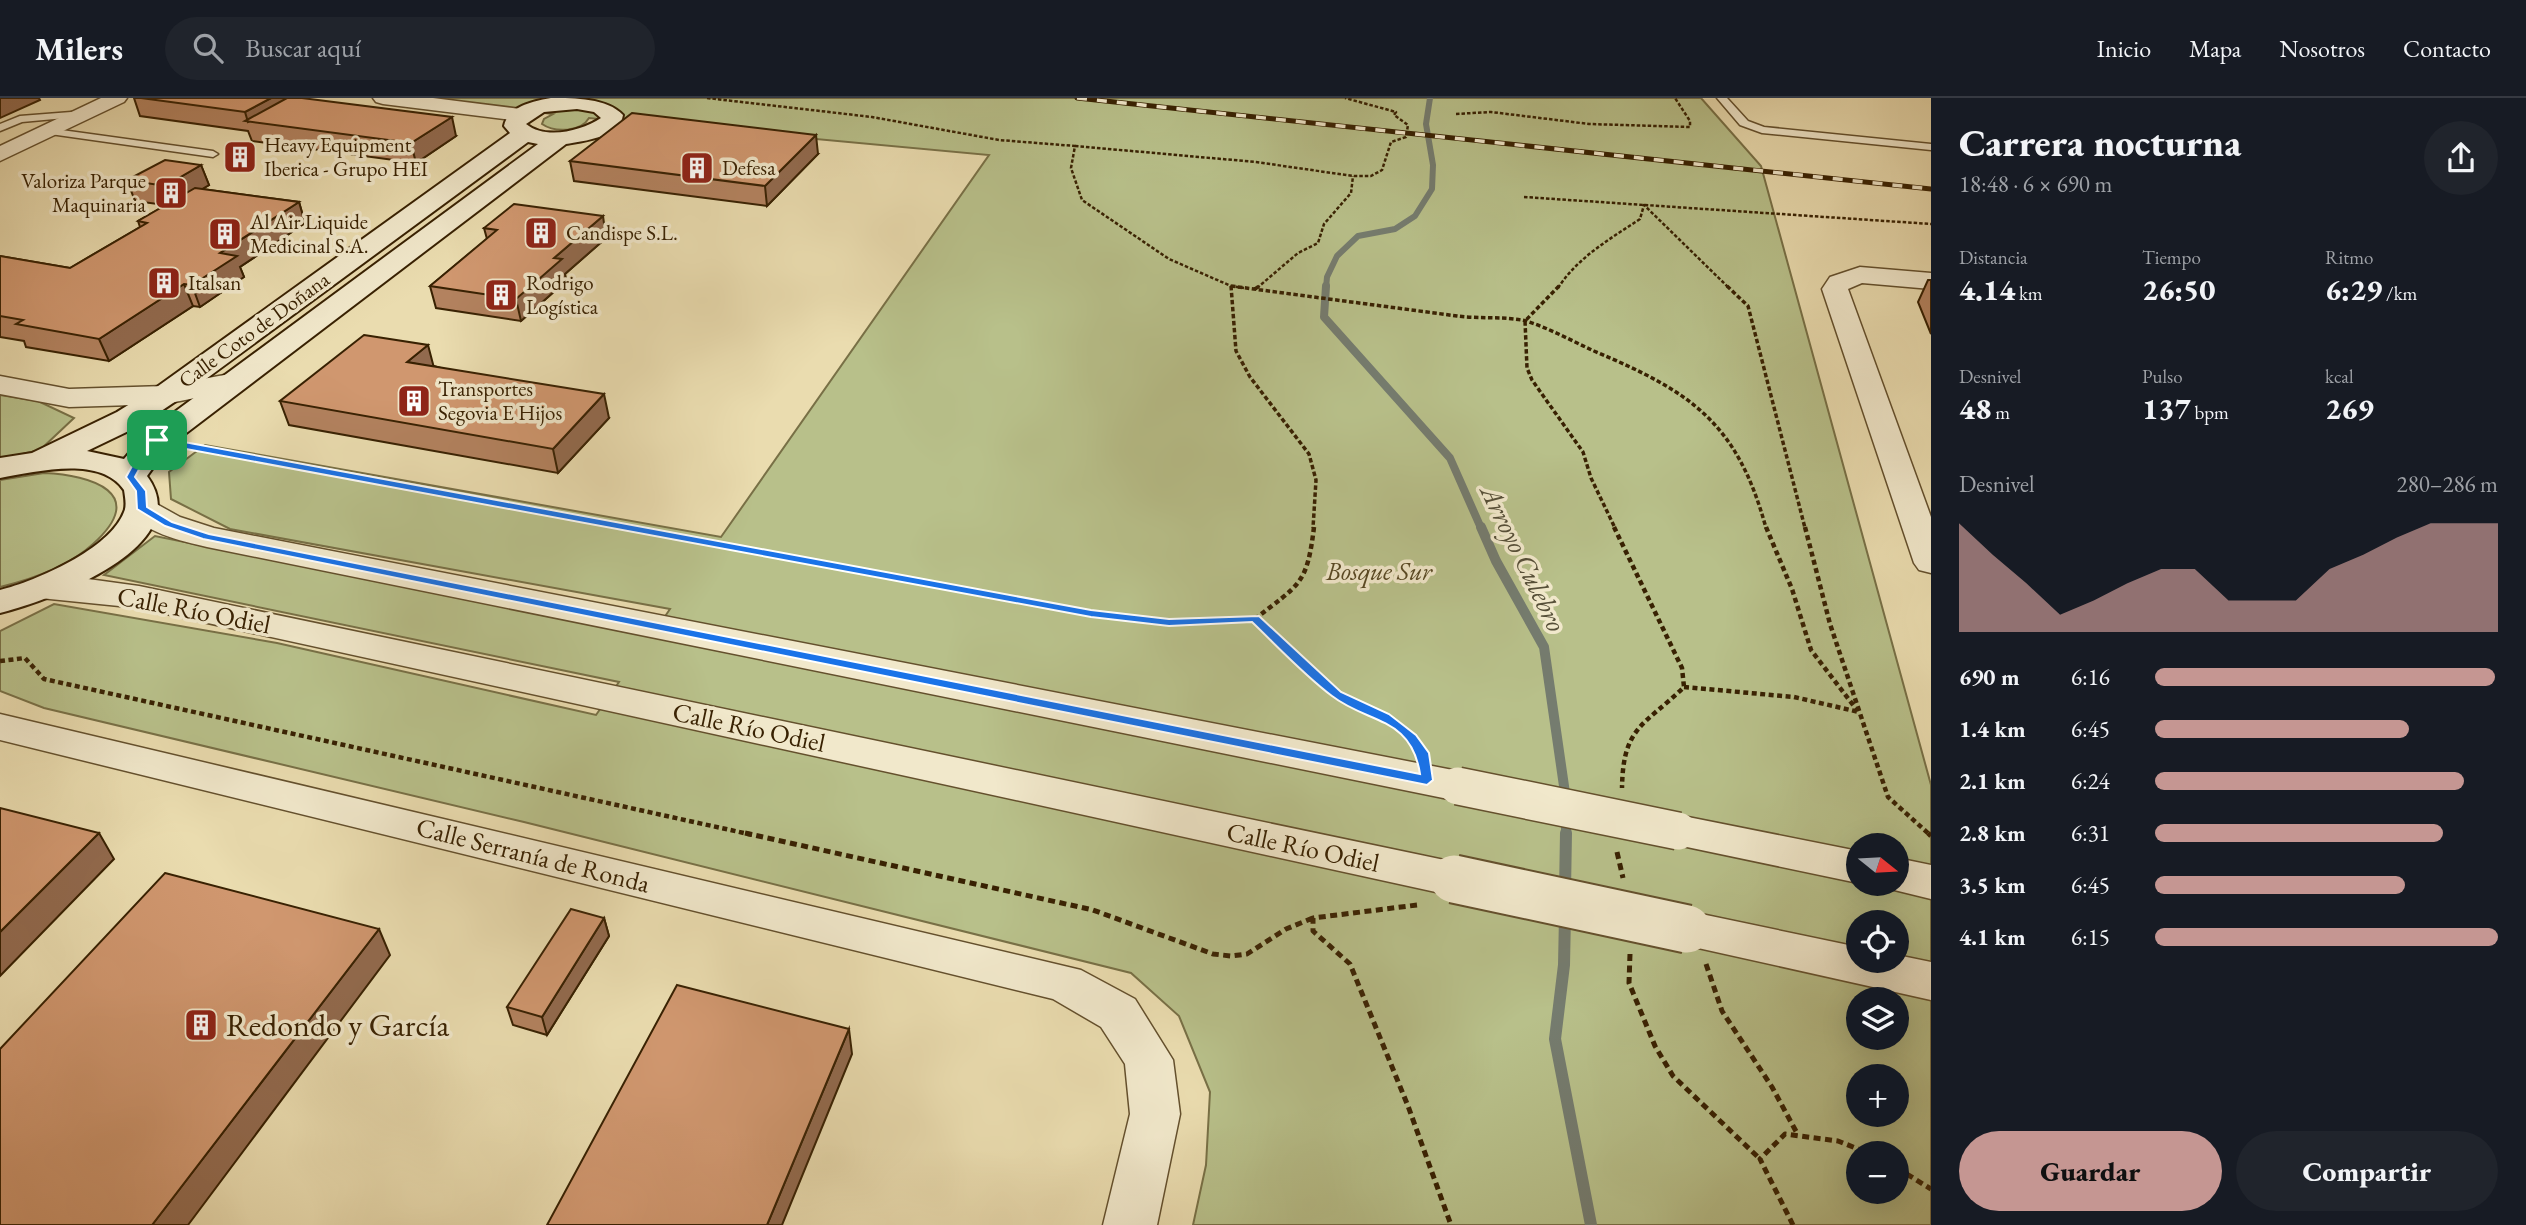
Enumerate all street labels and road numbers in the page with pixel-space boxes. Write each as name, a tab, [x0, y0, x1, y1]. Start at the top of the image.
street label: Calle Coto de Doñana	[173, 265, 335, 394]
street label: Calle Río Odiel	[114, 578, 274, 642]
street label: Calle Río Odiel	[669, 694, 829, 760]
street label: Calle Serranía de Ronda	[413, 810, 654, 901]
street label: Calle Río Odiel	[1223, 814, 1383, 880]

